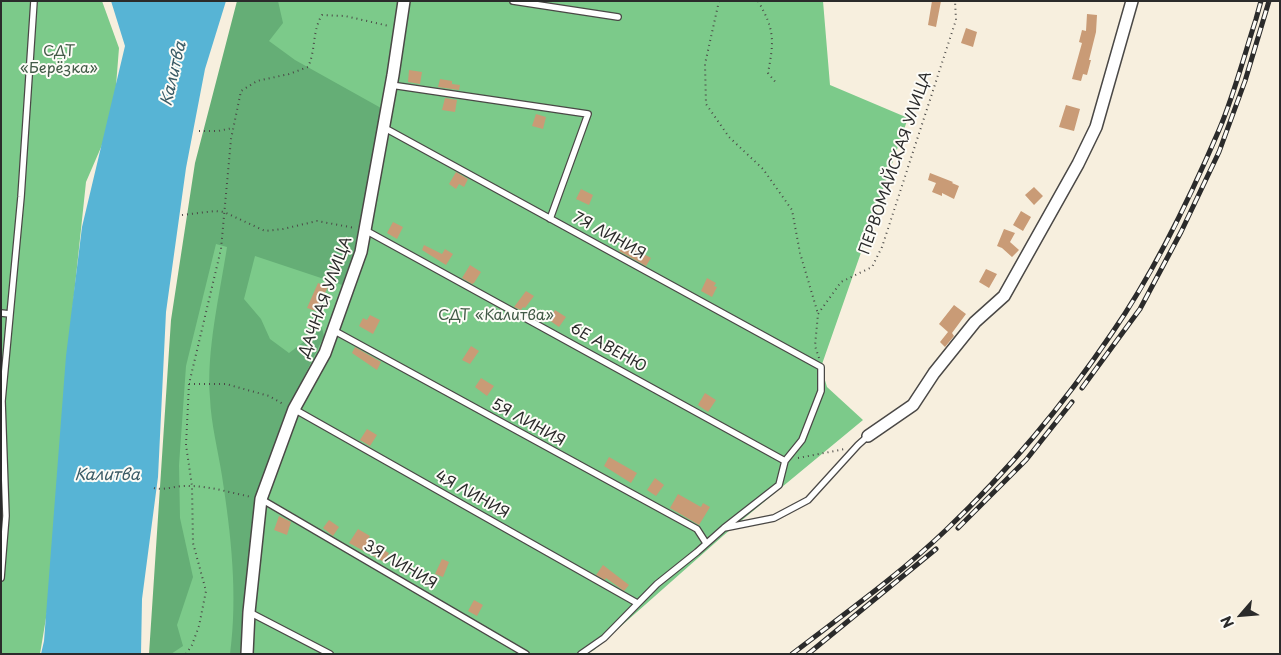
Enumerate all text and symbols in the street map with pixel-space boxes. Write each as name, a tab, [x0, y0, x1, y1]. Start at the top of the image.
water label: Калитва	[157, 40, 191, 108]
park label: СДТ «Берёзка»	[20, 43, 98, 78]
street label: ПЕРВОМАЙСКАЯ УЛИЦА	[856, 69, 936, 257]
street label: 7Я ЛИНИЯ	[570, 209, 648, 263]
street label: ДАЧНАЯ УЛИЦА	[296, 234, 356, 360]
park label: СДТ «Калитва»	[438, 307, 554, 325]
street label: 6Е АВЕНЮ	[567, 320, 649, 376]
street label: 5Я ЛИНИЯ	[488, 395, 568, 451]
water label: Калитва	[74, 466, 140, 486]
street label: 4Я ЛИНИЯ	[432, 467, 512, 523]
street label: 3Я ЛИНИЯ	[360, 537, 440, 593]
north arrow	[1216, 590, 1266, 640]
text: N	[1215, 612, 1239, 632]

